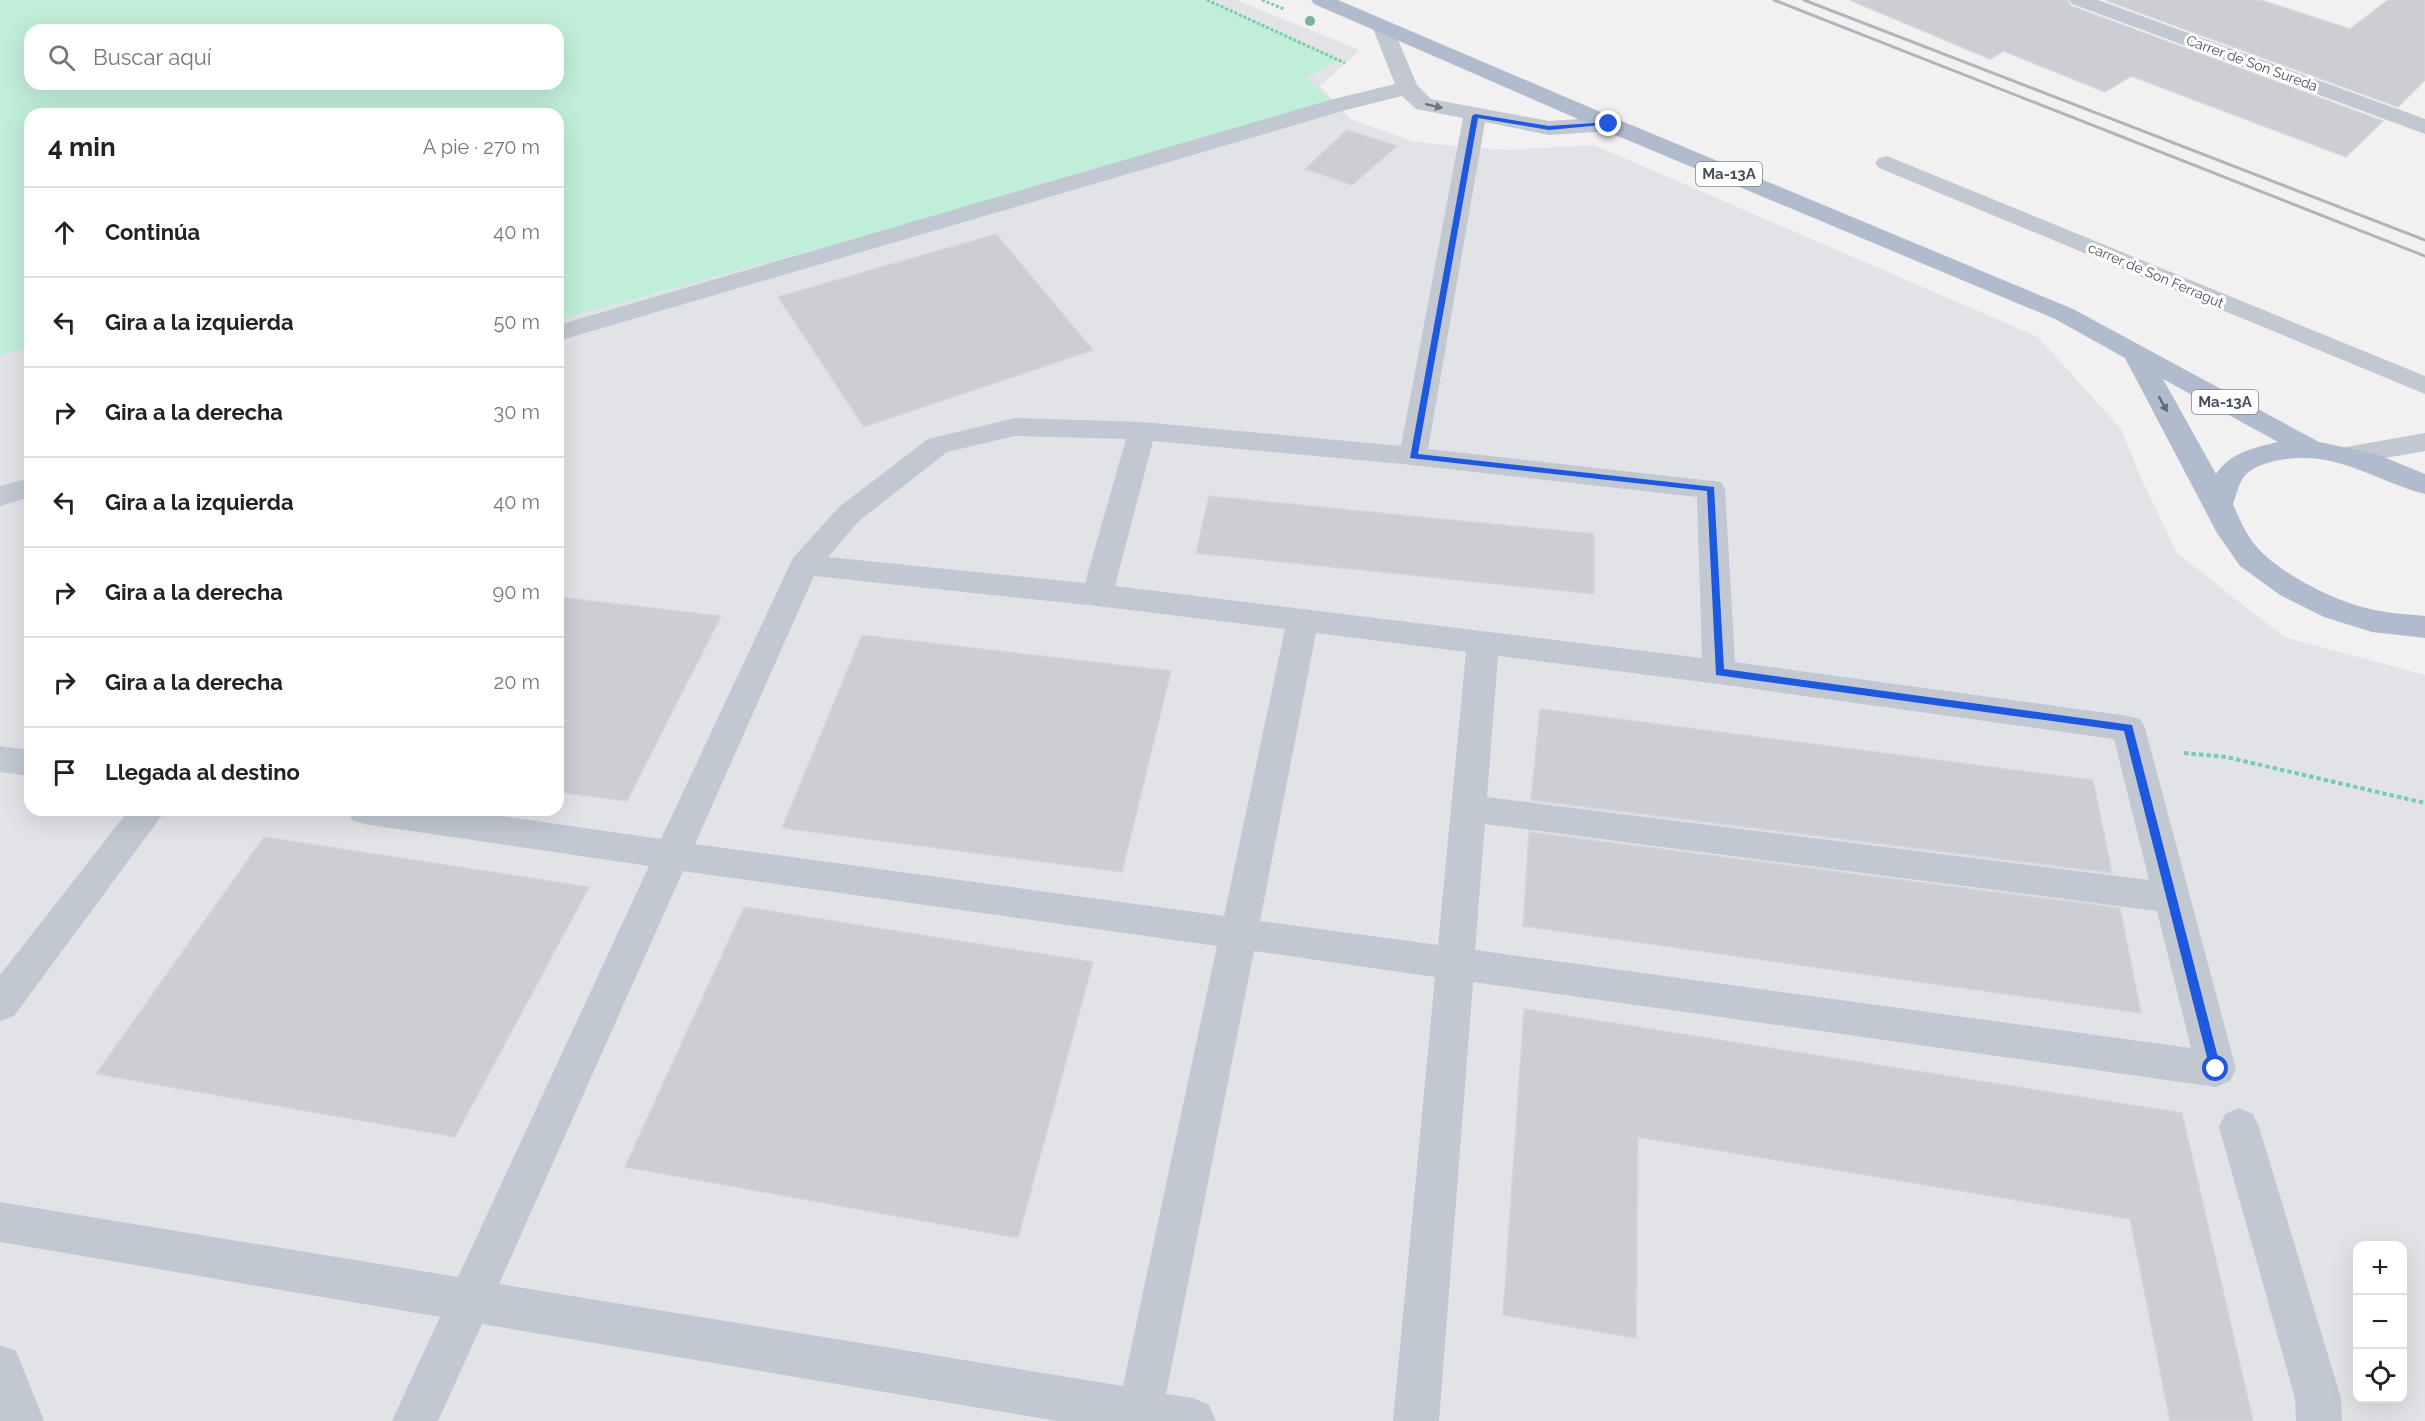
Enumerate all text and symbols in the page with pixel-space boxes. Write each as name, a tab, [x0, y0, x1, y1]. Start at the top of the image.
search box	[24, 24, 564, 90]
street label: Carrer de Son Sureda	[2184, 32, 2320, 94]
icon: search	[45, 41, 78, 74]
text: Buscar aquí	[93, 44, 212, 70]
one-way arrow	[1424, 102, 1443, 112]
route end	[1595, 110, 1621, 136]
text: 4 min	[48, 132, 116, 162]
text: A pie · 270 m	[423, 135, 540, 159]
road number: Ma-13A	[1696, 162, 1762, 186]
icon: ahead	[48, 216, 81, 249]
text: Continúa	[105, 219, 200, 245]
text: 40 m	[493, 220, 540, 244]
street label: carrer de Son Ferragut	[2086, 239, 2226, 311]
icon: left	[48, 306, 81, 339]
text: Gira a la izquierda	[105, 309, 294, 335]
text: 50 m	[493, 310, 540, 334]
road number: Ma-13A	[2192, 390, 2258, 414]
one-way arrow	[2158, 395, 2168, 412]
icon: right	[48, 396, 81, 429]
text: Gira a la derecha	[105, 399, 283, 425]
text: 30 m	[494, 400, 540, 424]
icon: left	[48, 486, 81, 519]
text: Gira a la izquierda	[105, 489, 294, 515]
text: 40 m	[493, 490, 540, 514]
icon: right	[48, 576, 81, 609]
text: Gira a la derecha	[105, 579, 283, 605]
text: 90 m	[493, 580, 540, 604]
icon: right	[48, 666, 81, 699]
text: Gira a la derecha	[105, 669, 283, 695]
text: 20 m	[494, 670, 540, 694]
icon: arrive	[48, 756, 81, 789]
text: Llegada al destino	[105, 759, 300, 785]
route start	[2202, 1055, 2228, 1081]
map controls	[2353, 1241, 2407, 1403]
button: +	[2353, 1241, 2407, 1295]
button: −	[2353, 1295, 2407, 1349]
button: locate	[2353, 1349, 2407, 1403]

